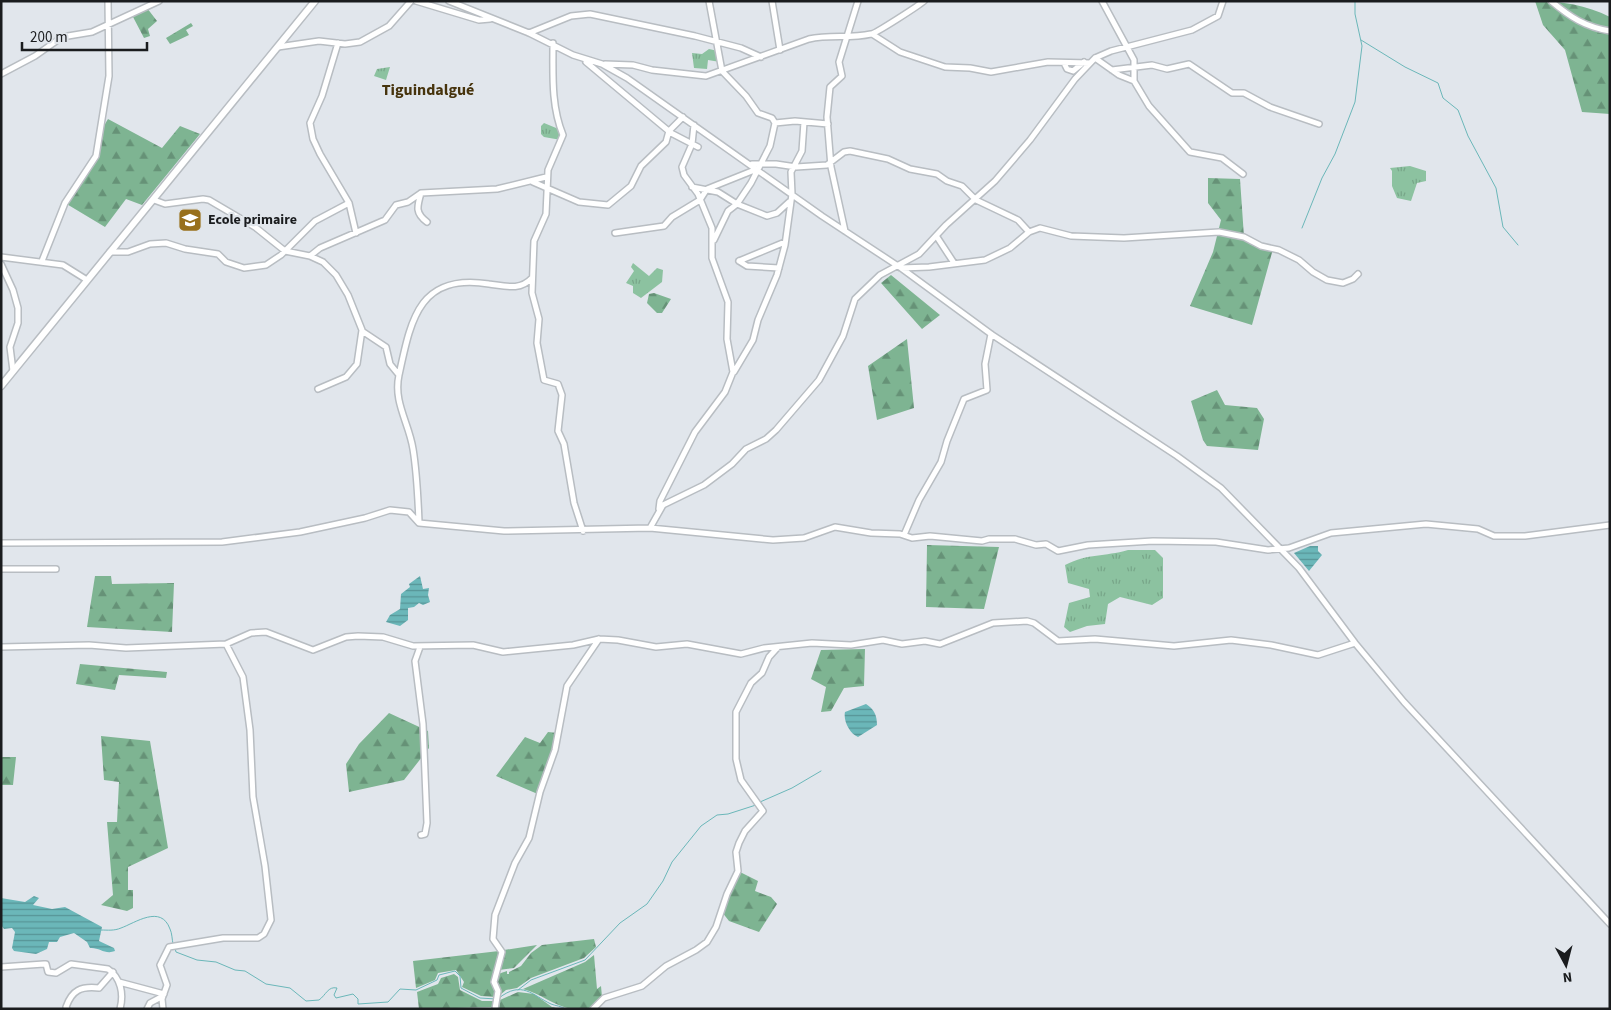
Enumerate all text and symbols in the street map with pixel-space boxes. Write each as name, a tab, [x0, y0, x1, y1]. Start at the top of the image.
scale bar	[22, 20, 148, 52]
text: 200 m	[30, 27, 68, 48]
district label: Tiguindalgué	[382, 79, 474, 101]
school or university icon: Ecole primaire	[177, 207, 203, 233]
place label: Ecole primaire	[208, 210, 297, 230]
north arrow	[1541, 940, 1591, 990]
text: N	[1562, 966, 1573, 987]

